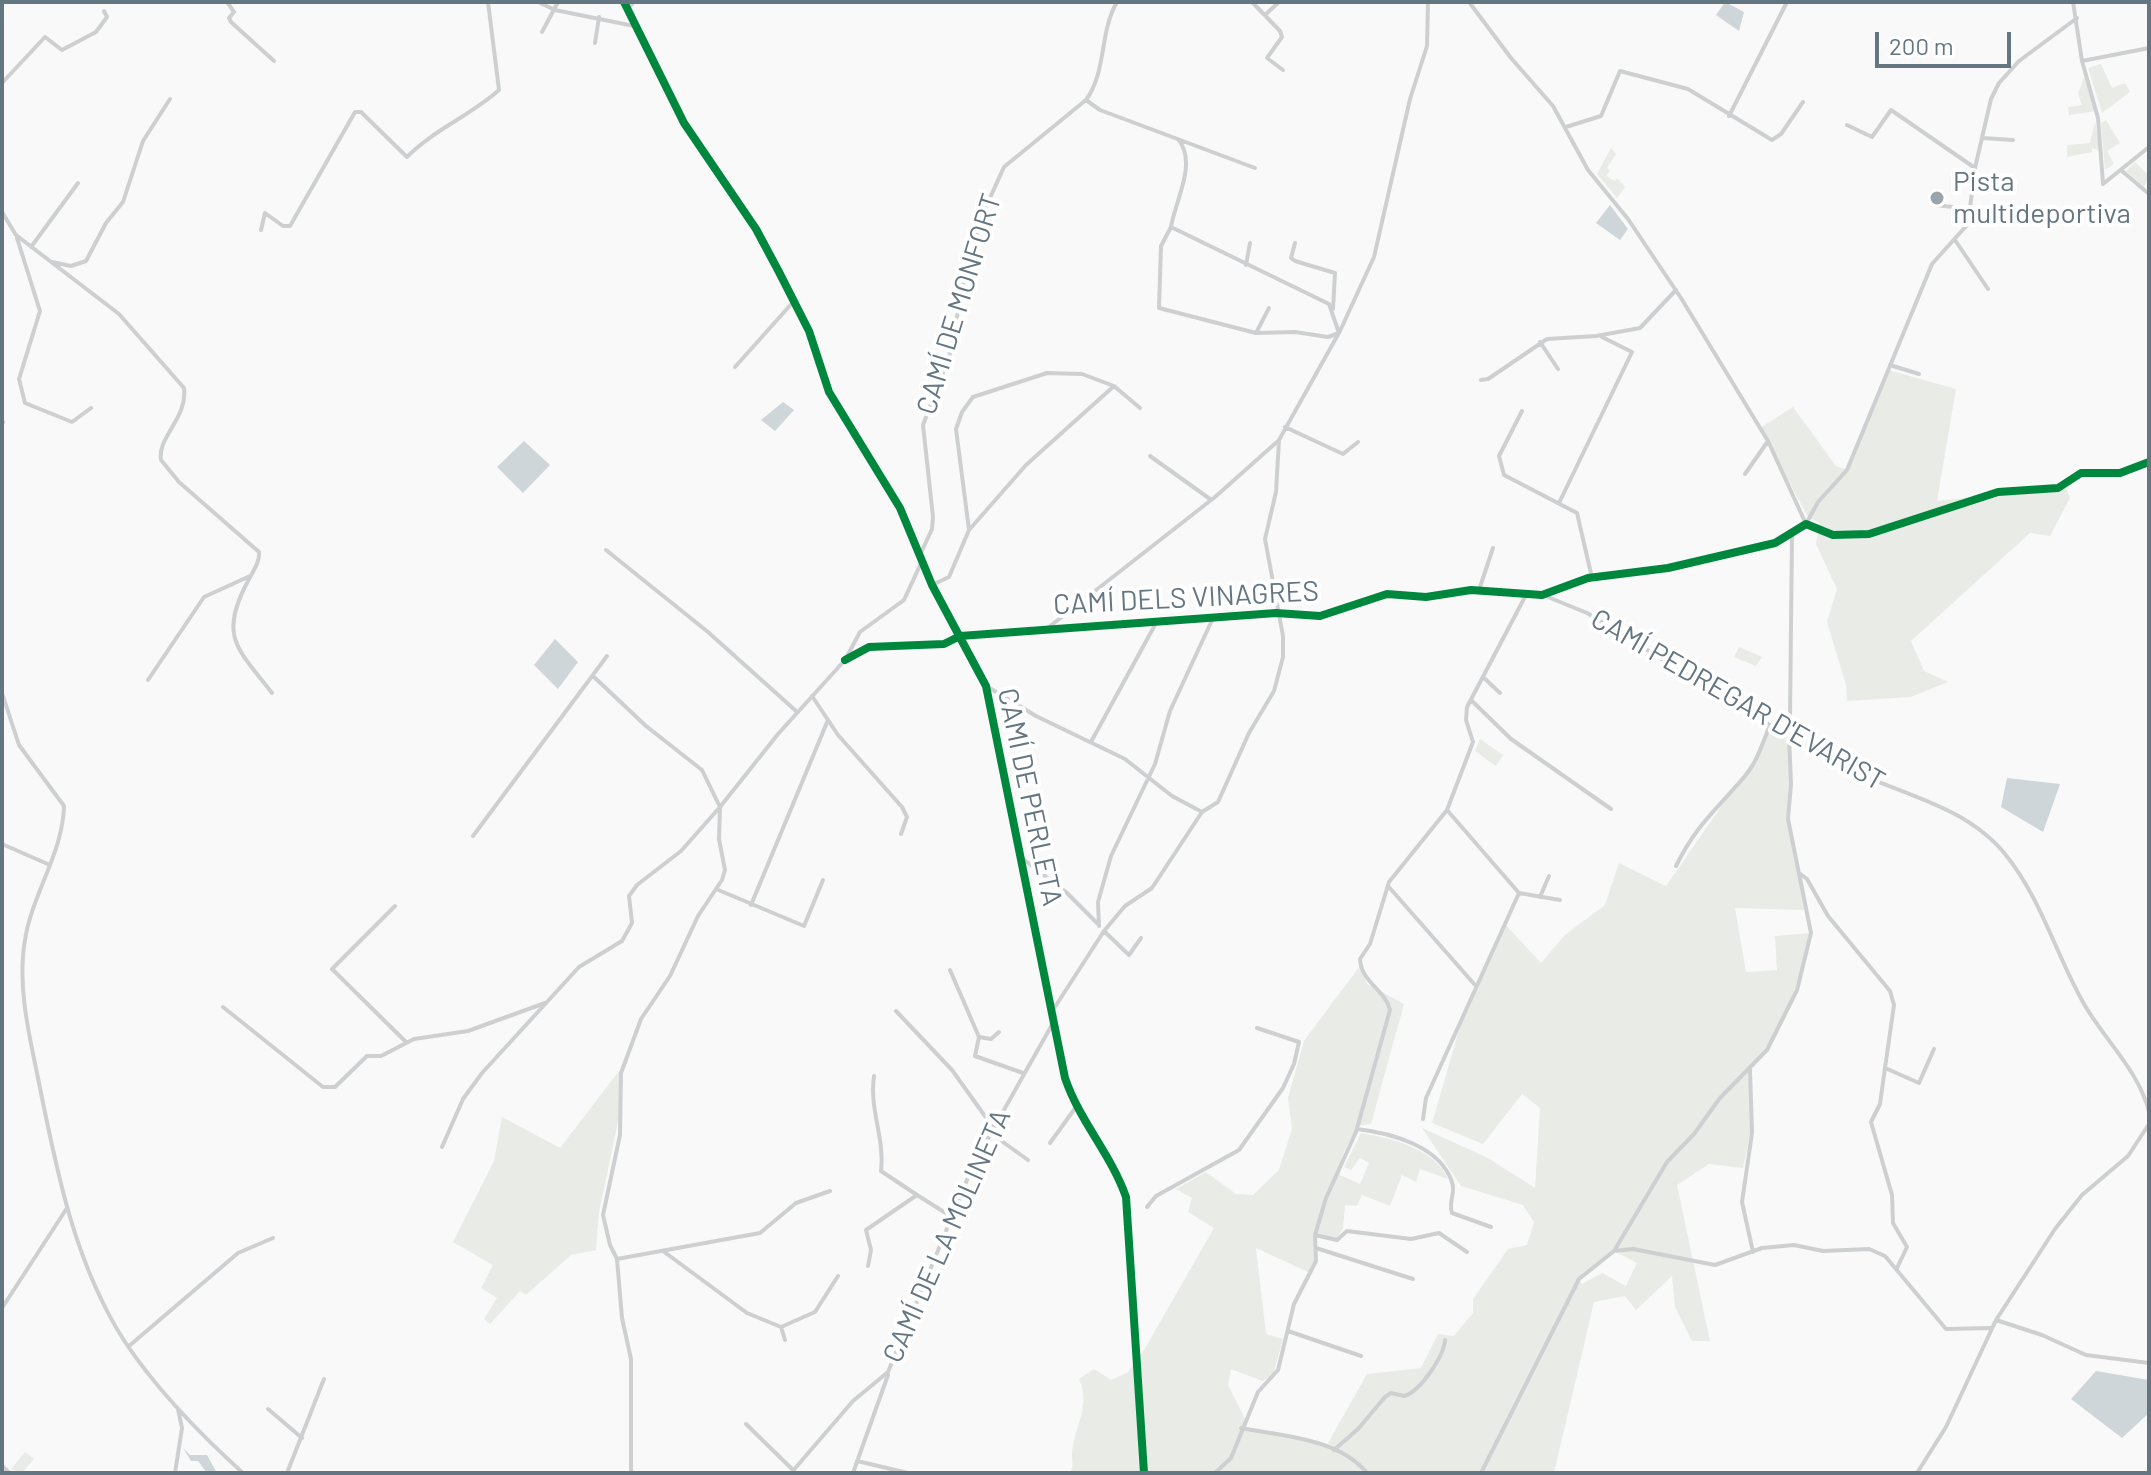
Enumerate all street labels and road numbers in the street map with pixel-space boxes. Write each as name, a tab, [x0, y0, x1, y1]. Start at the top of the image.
street label: CAMÍ DE MONFORT	[909, 190, 1009, 418]
street label: CAMÍ DELS VINAGRES	[1052, 574, 1320, 622]
street label: CAMÍ PEDREGAR D'EVARIST	[1585, 602, 1891, 798]
street label: CAMÍ DE PERLETA	[991, 685, 1069, 909]
street label: CAMÍ DE LA MOLINETA	[876, 1104, 1018, 1368]

